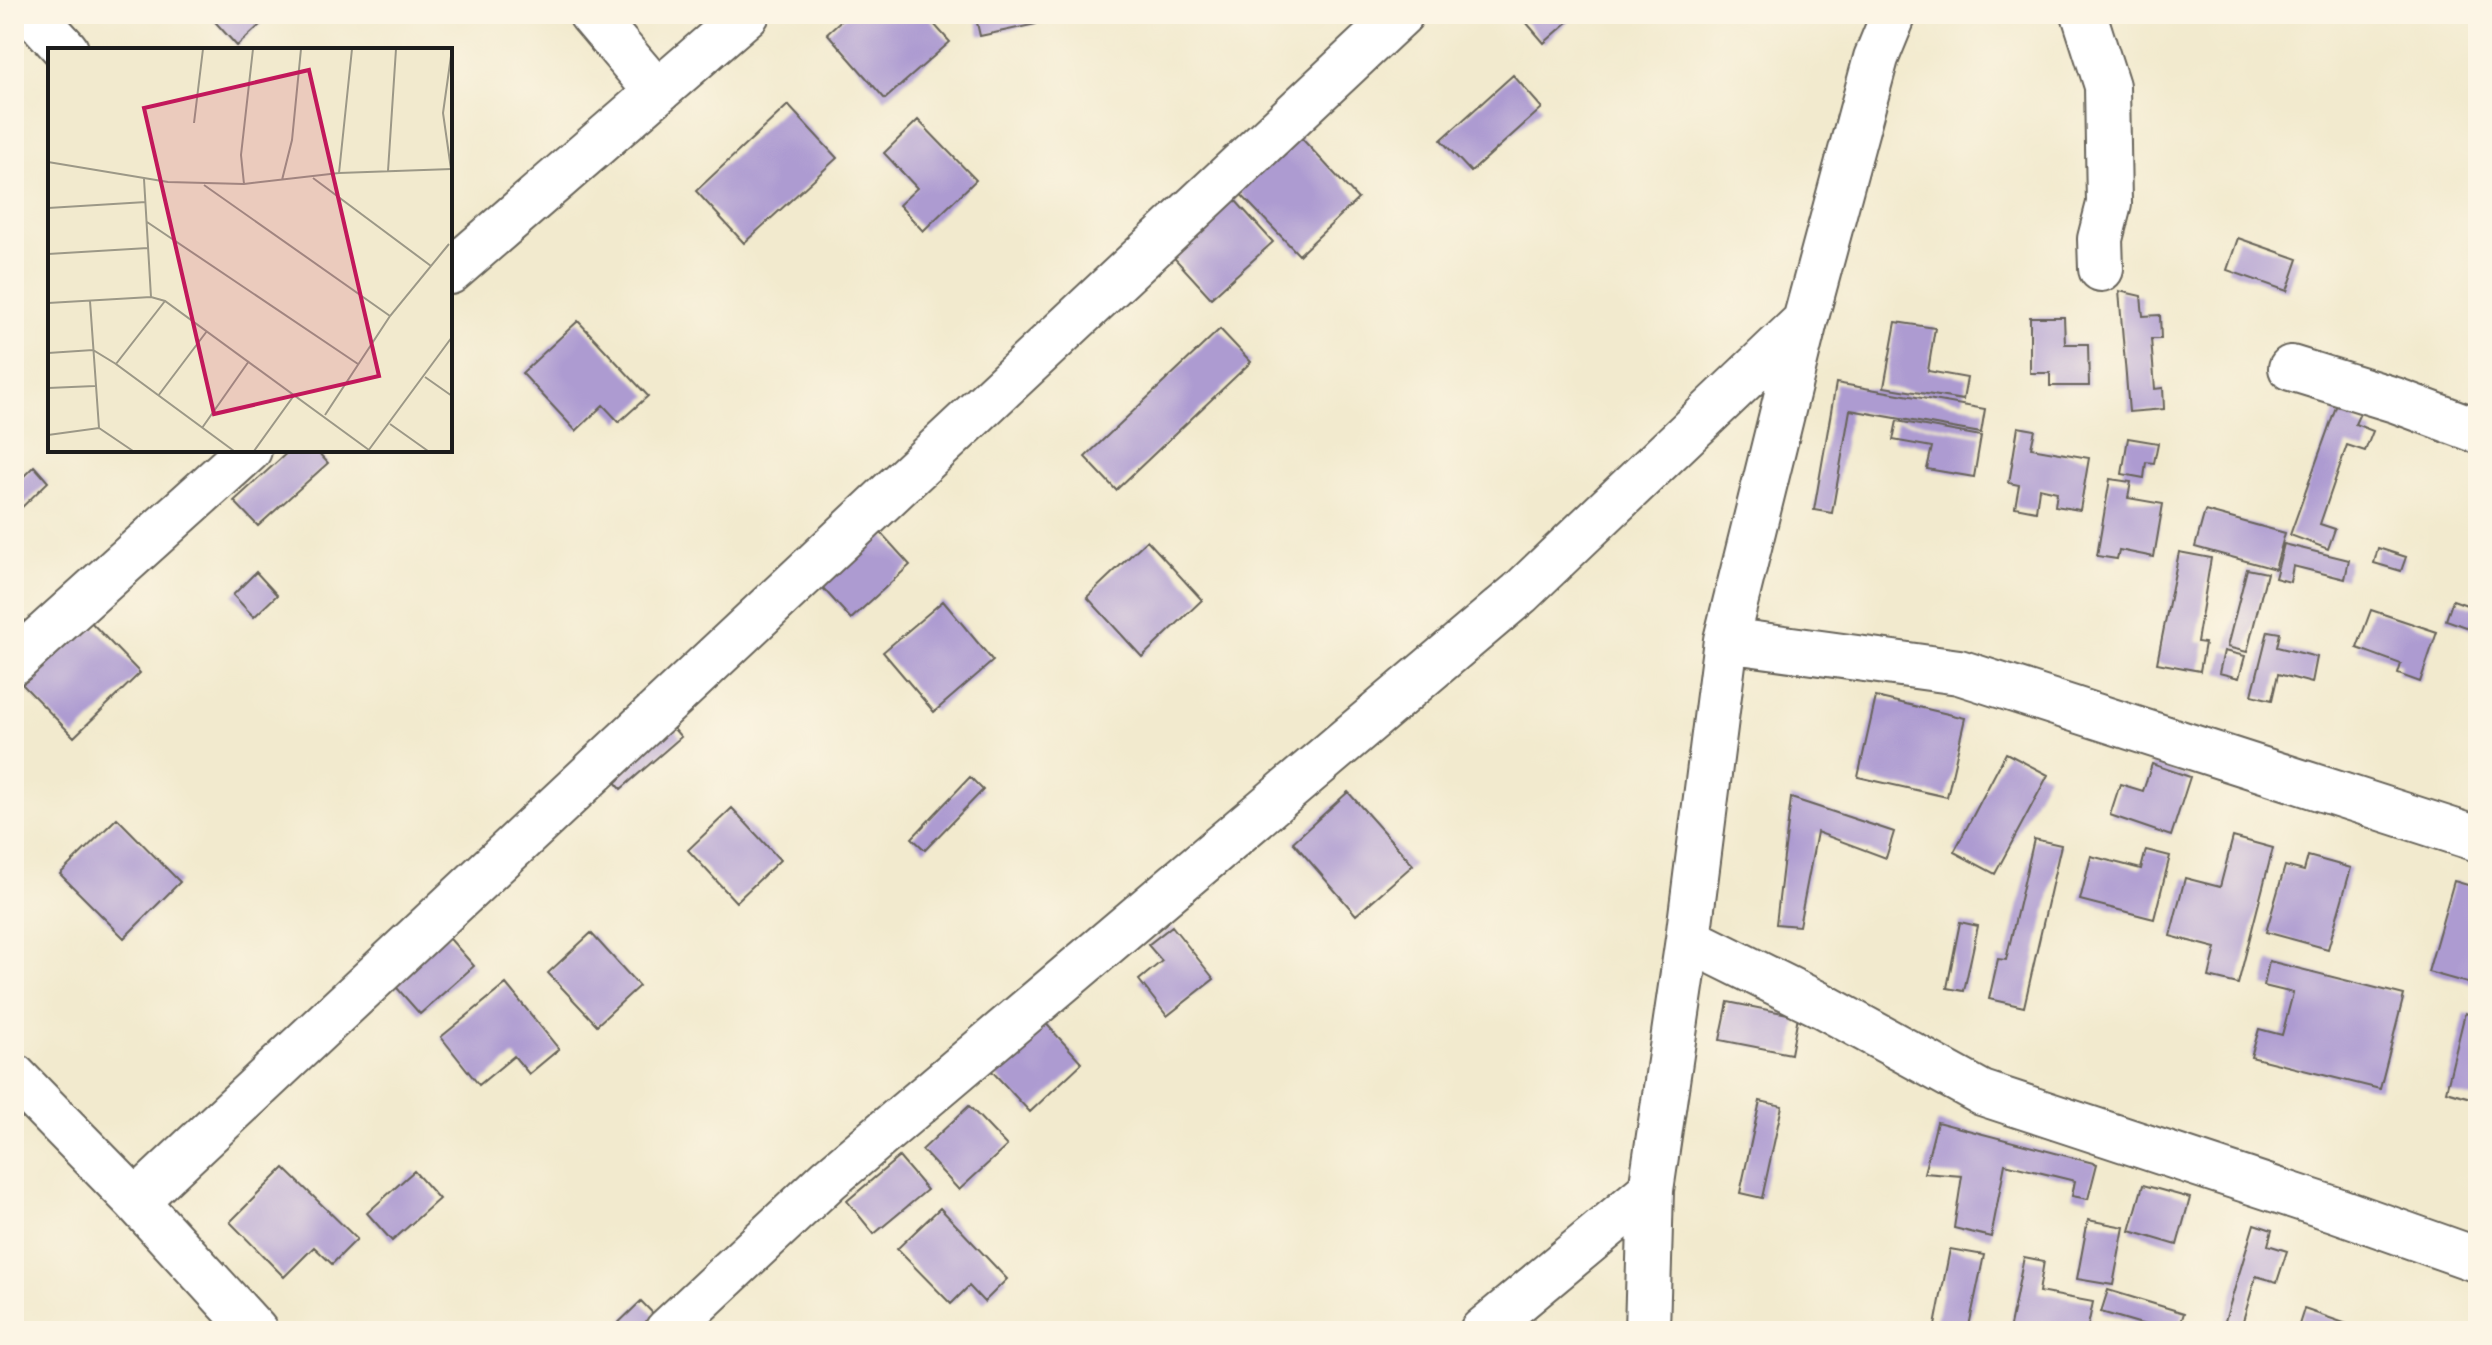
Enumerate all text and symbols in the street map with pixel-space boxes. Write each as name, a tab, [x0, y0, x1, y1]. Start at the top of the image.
inset map	[48, 48, 452, 452]

